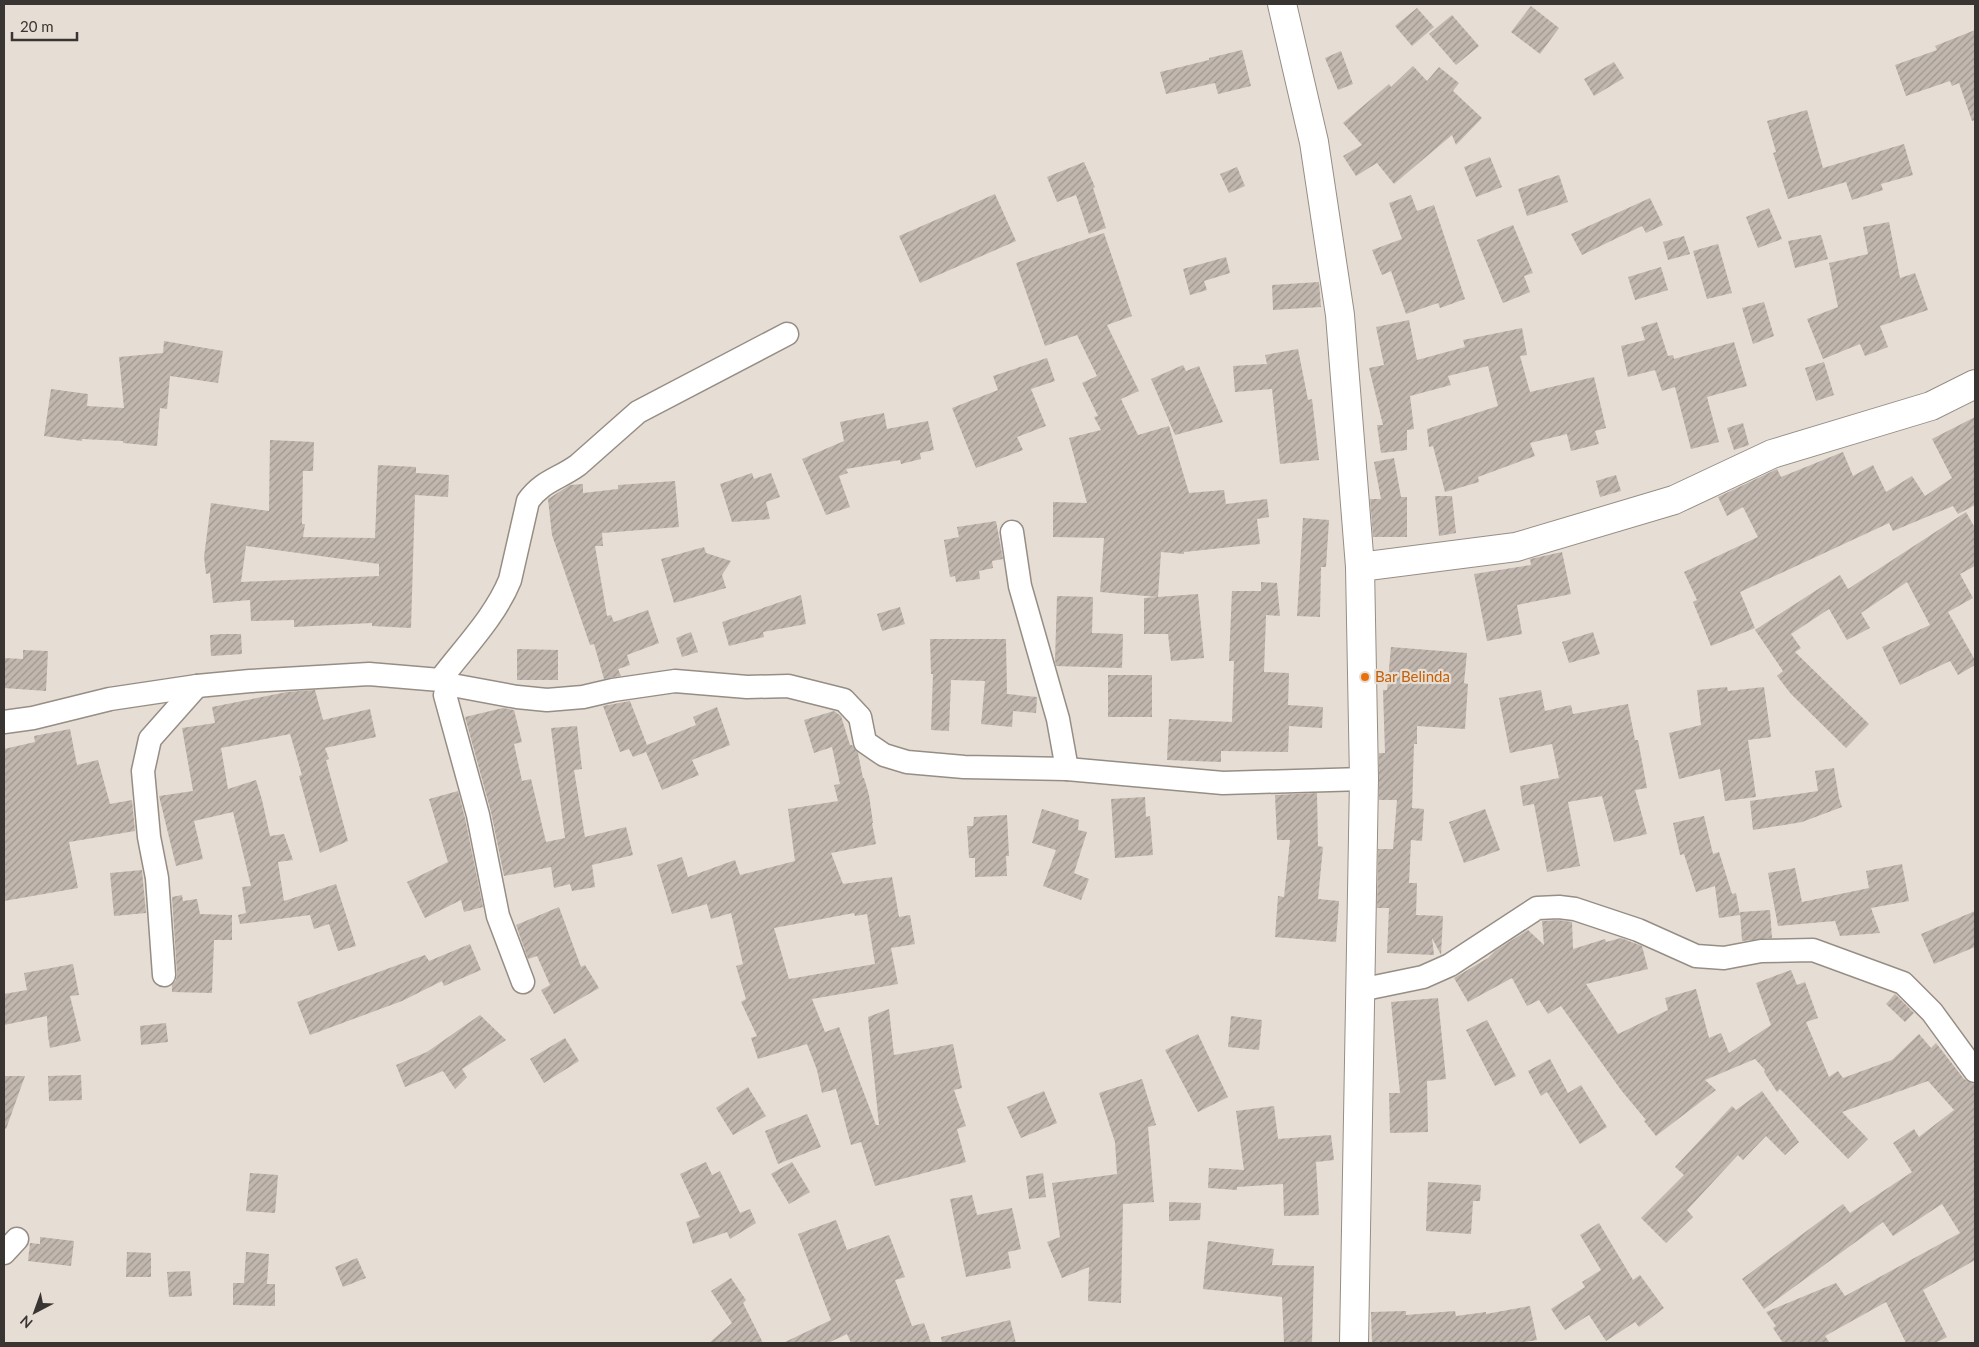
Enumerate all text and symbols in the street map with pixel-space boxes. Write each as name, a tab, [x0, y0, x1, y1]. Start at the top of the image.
scale bar	[12, 10, 78, 42]
text: 20 m	[20, 17, 54, 35]
place label: Bar Belinda	[1375, 667, 1450, 685]
marker: Bar Belinda	[1359, 671, 1371, 683]
north arrow	[10, 1287, 60, 1337]
text: N	[16, 1312, 36, 1332]

